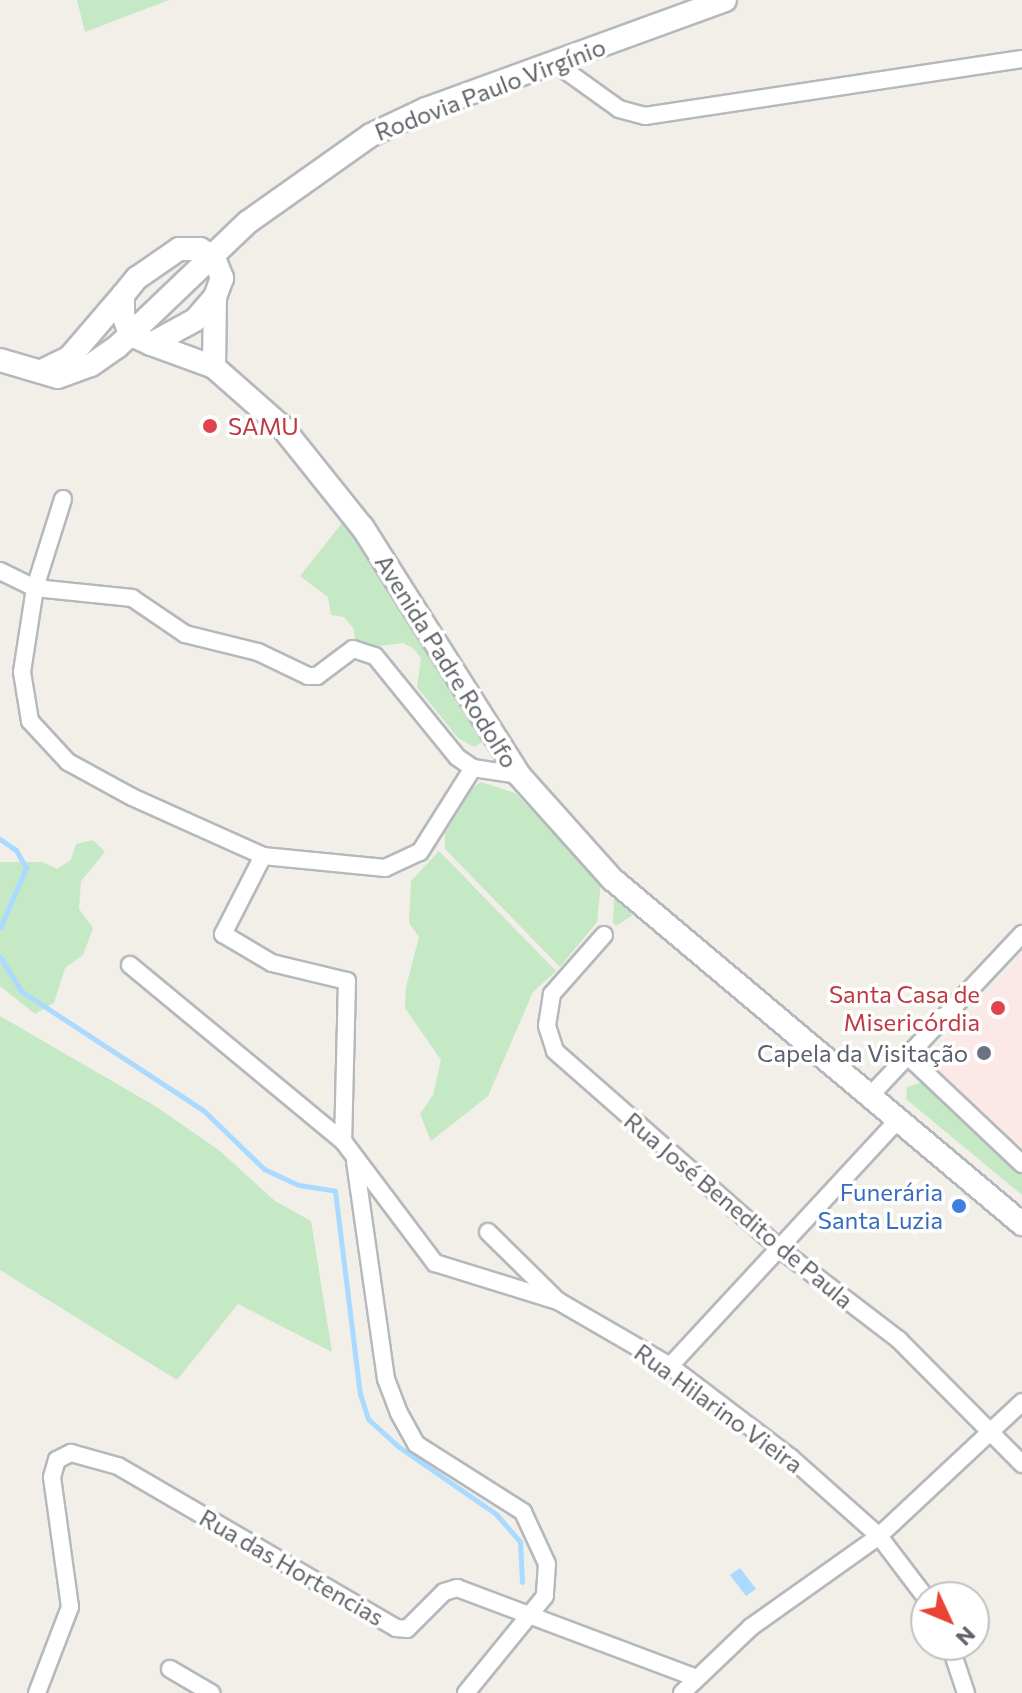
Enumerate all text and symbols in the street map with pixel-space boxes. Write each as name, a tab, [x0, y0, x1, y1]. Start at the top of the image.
street label: Rodovia Paulo Virgínio	[371, 32, 609, 146]
place label: SAMU	[228, 412, 299, 440]
marker: SAMU	[199, 415, 221, 437]
street label: Avenida Padre Rodolfo	[370, 549, 524, 773]
place label: Santa Casa de Misericórdia	[829, 980, 980, 1036]
marker: Santa Casa de Misericórdia	[987, 997, 1009, 1019]
place label: Capela da Visitação	[757, 1039, 968, 1067]
marker: Capela da Visitação	[975, 1044, 993, 1062]
street label: Rua José Benedito de Paula	[619, 1106, 859, 1314]
place label: Funerária Santa Luzia	[818, 1178, 943, 1234]
marker: Funerária Santa Luzia	[950, 1197, 968, 1215]
street label: Rua Hilarino Vieira	[629, 1337, 809, 1479]
street label: Rua das Hortencias	[195, 1503, 389, 1631]
north arrow	[910, 1581, 990, 1661]
text: N	[951, 1621, 982, 1652]

